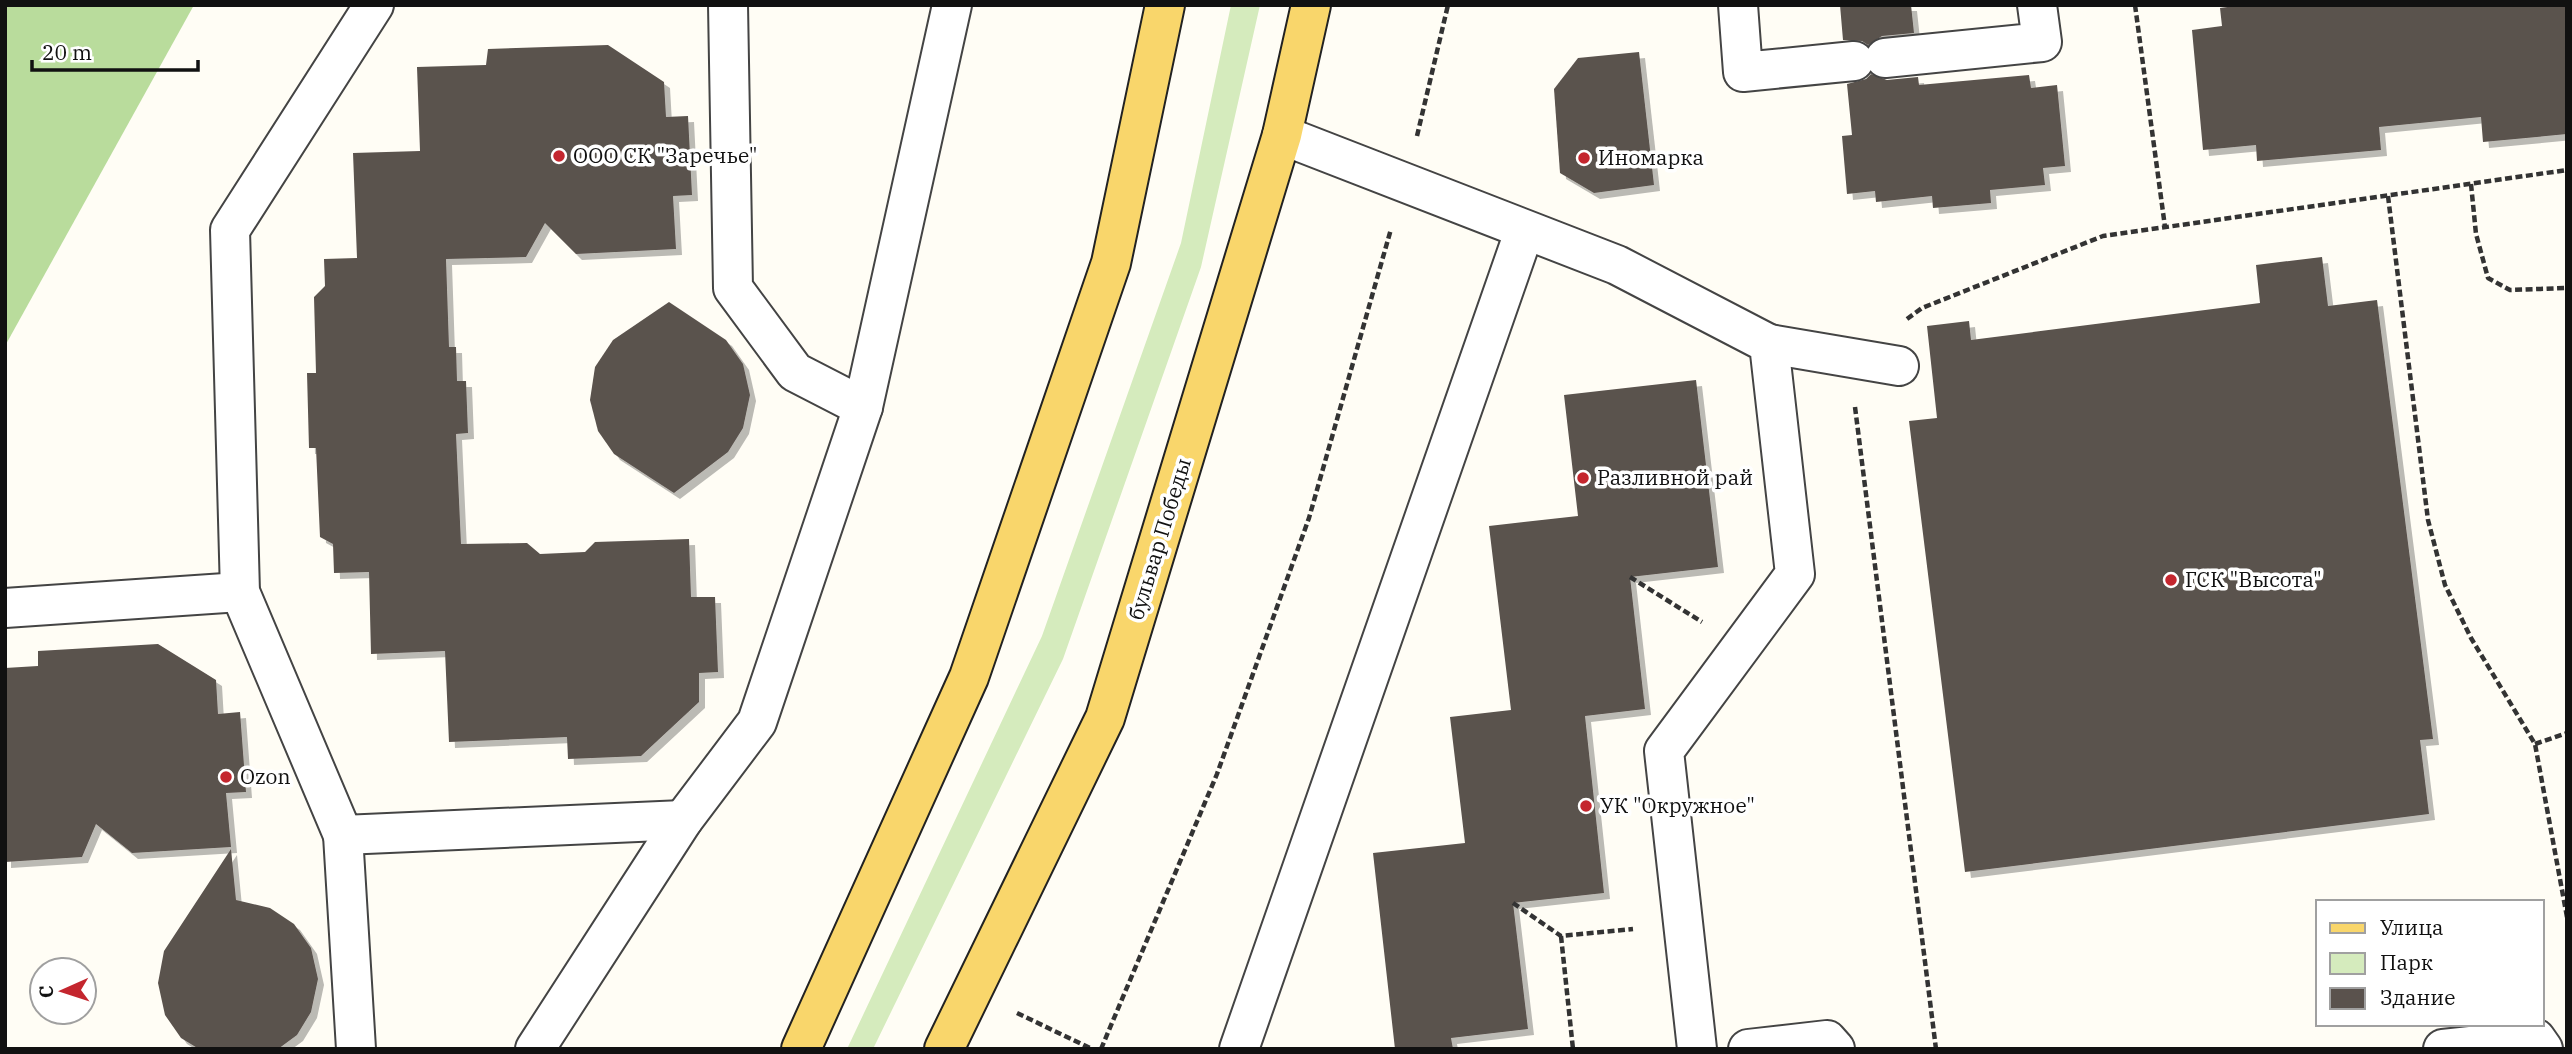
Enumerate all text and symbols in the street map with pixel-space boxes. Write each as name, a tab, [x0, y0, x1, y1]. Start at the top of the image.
scale bar	[32, 28, 198, 72]
text: 20 m	[42, 38, 92, 66]
place label: ООО СК "Заречье"	[573, 141, 758, 169]
place label: Иномарка	[1598, 143, 1704, 171]
marker: ООО СК "Заречье"	[551, 148, 567, 164]
marker: Иномарка	[1576, 150, 1592, 166]
street label: бульвар Победы	[1121, 454, 1197, 623]
place label: Разливной рай	[1597, 463, 1753, 491]
marker: Разливной рай	[1575, 470, 1591, 486]
place label: ГСК "Высота"	[2185, 565, 2322, 593]
marker: ГСК "Высота"	[2163, 572, 2179, 588]
place label: Ozon	[240, 762, 291, 790]
marker: Ozon	[218, 769, 234, 785]
place label: УК "Окружное"	[1600, 791, 1755, 819]
marker: УК "Окружное"	[1578, 798, 1594, 814]
legend	[2316, 900, 2544, 1026]
text: Улица	[2380, 913, 2444, 941]
text: Парк	[2380, 948, 2433, 976]
north arrow	[28, 956, 98, 1026]
text: Здание	[2380, 983, 2455, 1011]
text: С	[34, 985, 58, 999]

